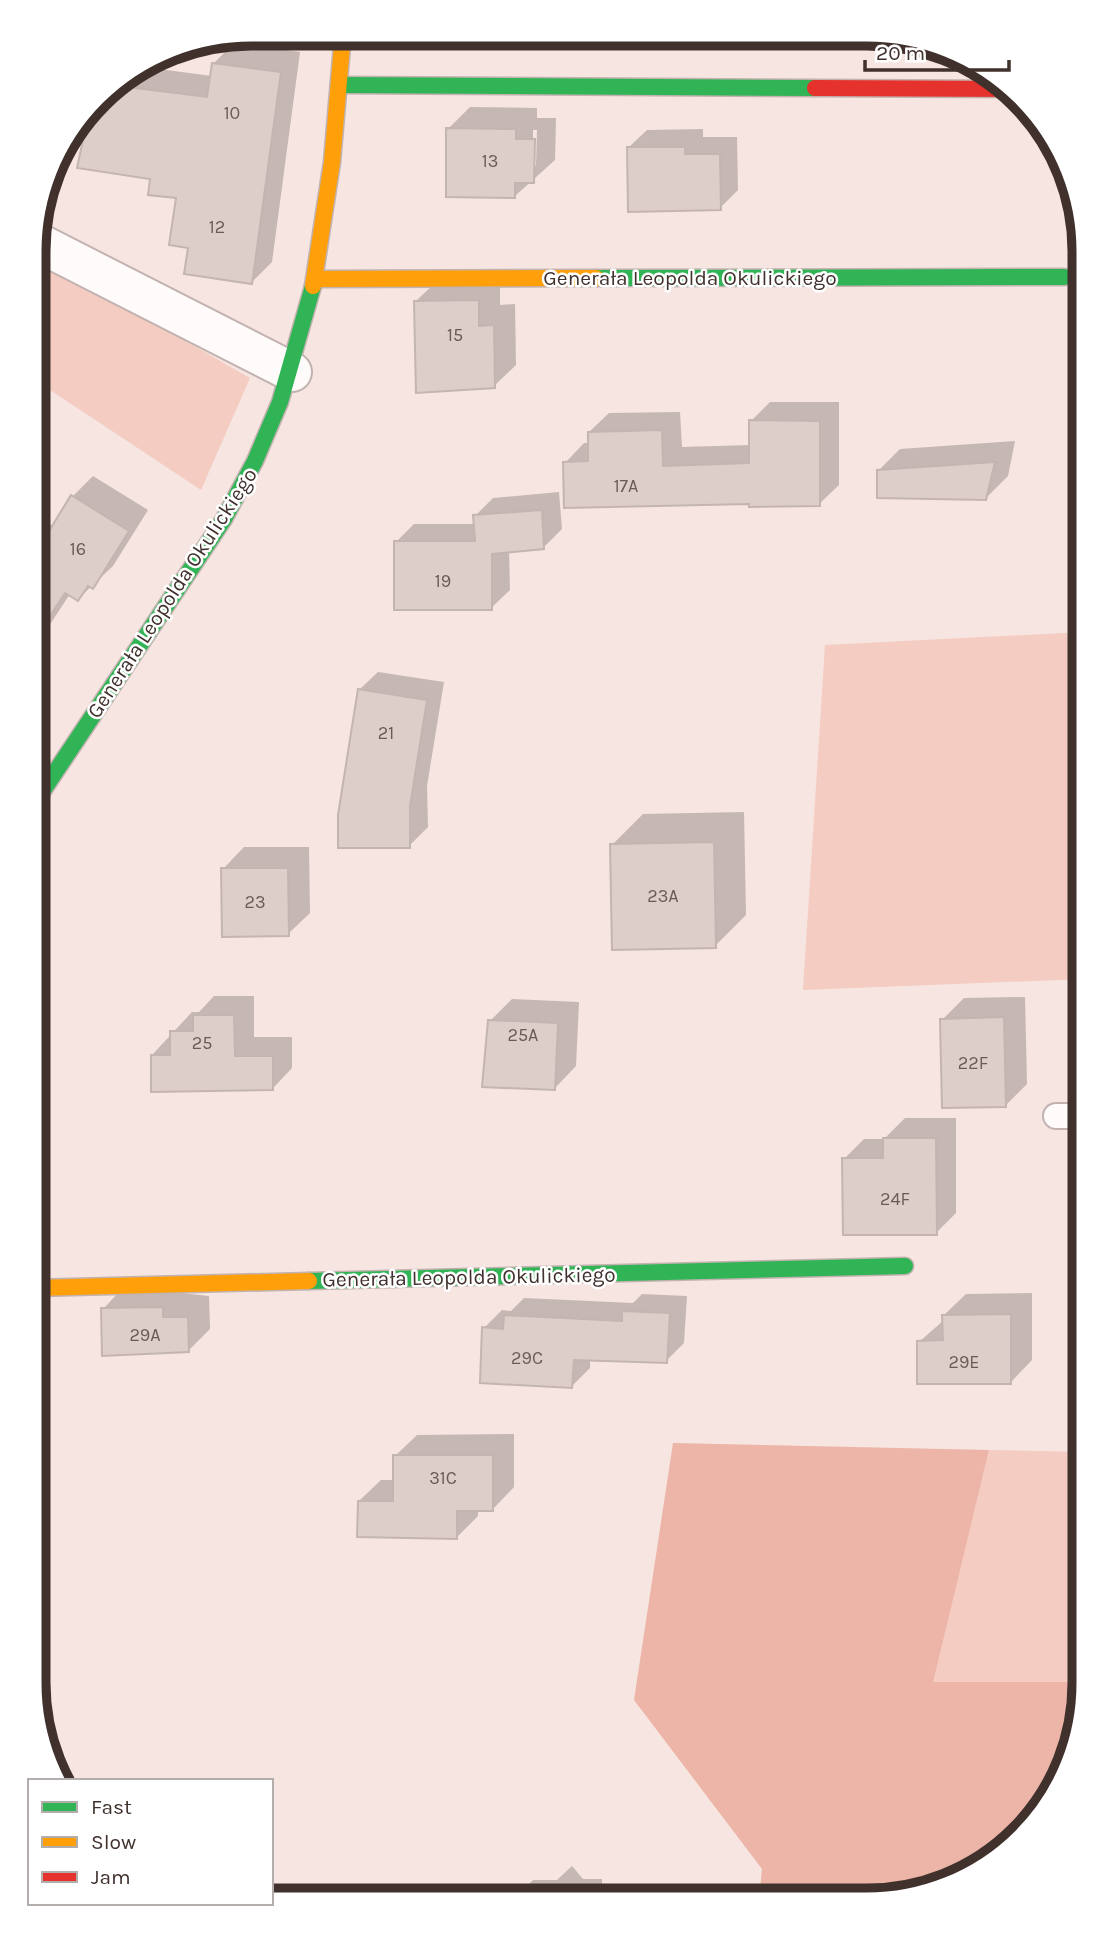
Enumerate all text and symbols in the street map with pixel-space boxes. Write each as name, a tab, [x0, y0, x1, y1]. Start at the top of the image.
scale bar	[865, 28, 1009, 72]
text: 20 m	[876, 41, 925, 65]
house number: 10	[224, 102, 240, 124]
house number: 13	[482, 150, 498, 172]
house number: 12	[209, 216, 225, 238]
street label: Generała Leopolda Okulickiego	[543, 266, 837, 290]
house number: 15	[447, 324, 463, 346]
street label: Generała Leopolda Okulickiego	[82, 463, 262, 723]
house number: 17A	[614, 475, 638, 497]
house number: 16	[70, 538, 86, 560]
house number: 19	[435, 570, 451, 592]
house number: 21	[378, 722, 394, 744]
house number: 23A	[647, 885, 679, 907]
house number: 23	[244, 891, 266, 913]
house number: 25A	[508, 1024, 538, 1046]
house number: 25	[192, 1032, 212, 1054]
house number: 22F	[958, 1052, 988, 1074]
house number: 24F	[880, 1188, 910, 1210]
street label: Generała Leopolda Okulickiego	[322, 1262, 616, 1292]
house number: 29A	[129, 1324, 161, 1346]
house number: 29C	[511, 1347, 543, 1369]
house number: 29E	[949, 1351, 980, 1373]
house number: 31C	[429, 1467, 457, 1489]
legend	[28, 1779, 273, 1905]
text: Fast	[91, 1795, 132, 1819]
text: Slow	[91, 1830, 136, 1854]
text: Jam	[91, 1865, 131, 1889]

